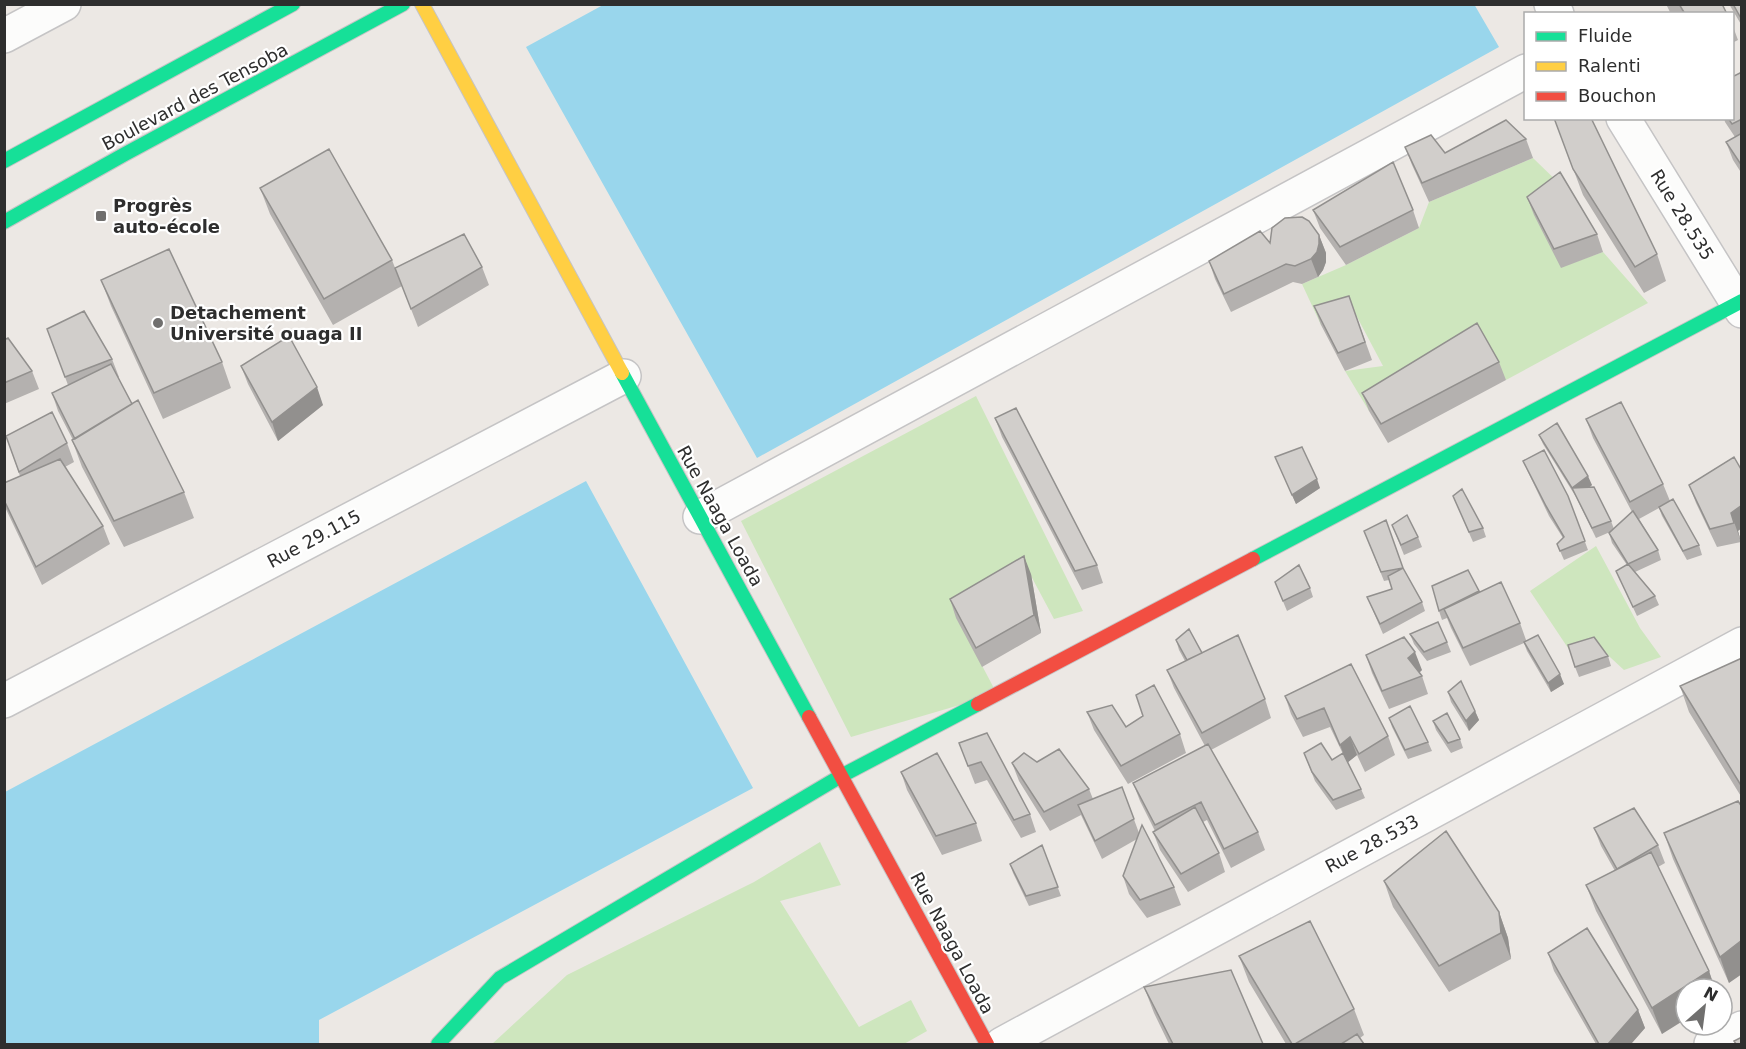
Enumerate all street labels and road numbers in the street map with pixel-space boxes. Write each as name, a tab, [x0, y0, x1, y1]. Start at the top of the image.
street label: Boulevard des Tensoba	[98, 39, 291, 155]
street label: Rue 28.535	[1646, 166, 1719, 264]
street label: Rue Naaga Loada	[673, 442, 768, 590]
street label: Rue 29.115	[263, 505, 364, 572]
street label: Rue 28.533	[1321, 810, 1422, 877]
street label: Rue Naaga Loada	[906, 868, 999, 1017]

